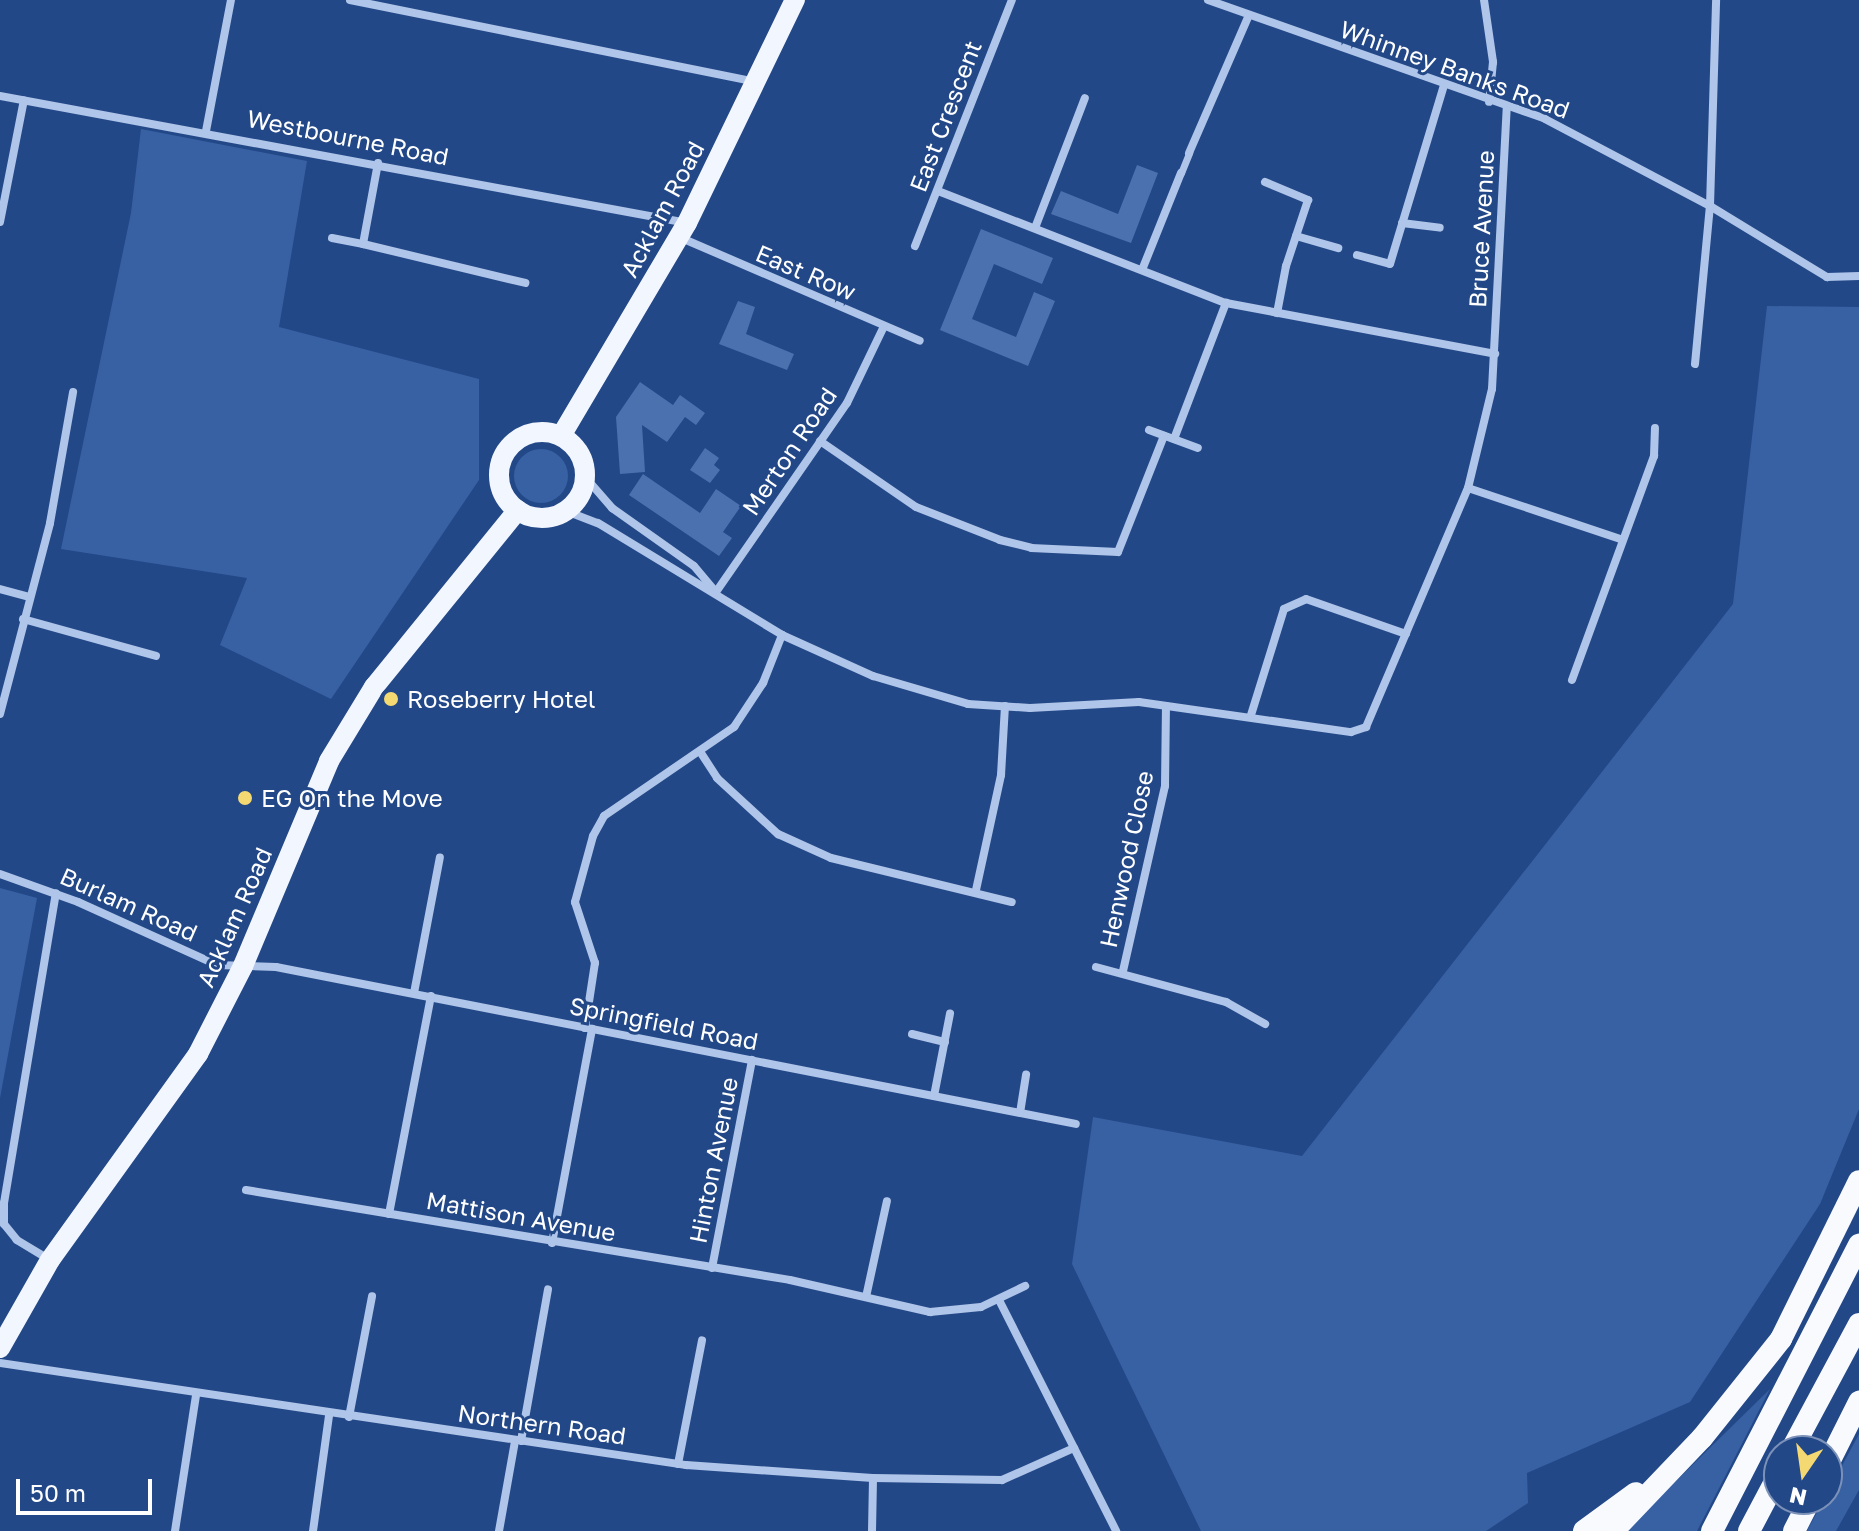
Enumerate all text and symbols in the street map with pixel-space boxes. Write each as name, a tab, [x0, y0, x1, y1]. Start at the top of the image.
street label: Whinney Banks Road	[1336, 14, 1574, 124]
street label: East Crescent	[903, 36, 987, 196]
street label: Westbourne Road	[245, 103, 451, 171]
street label: Acklam Road	[614, 136, 710, 282]
street label: Bruce Avenue	[1462, 150, 1500, 308]
street label: East Row	[752, 238, 860, 306]
street label: Merton Road	[736, 382, 842, 520]
place label: Roseberry Hotel	[407, 685, 596, 713]
marker: Roseberry Hotel	[382, 690, 400, 708]
street label: Henwood Close	[1093, 768, 1159, 950]
place label: EG On the Move	[261, 784, 443, 812]
marker: EG On the Move	[236, 789, 254, 807]
street label: Acklam Road	[190, 843, 278, 991]
street label: Burlam Road	[56, 861, 202, 947]
street label: Springfield Road	[567, 991, 761, 1055]
street label: Hinton Avenue	[683, 1074, 743, 1246]
street label: Mattison Avenue	[424, 1185, 618, 1247]
street label: Northern Road	[456, 1398, 628, 1450]
north arrow	[1763, 1435, 1843, 1515]
scale bar	[20, 1463, 156, 1513]
text: 50 m	[30, 1478, 86, 1507]
text: N	[1787, 1482, 1809, 1512]

